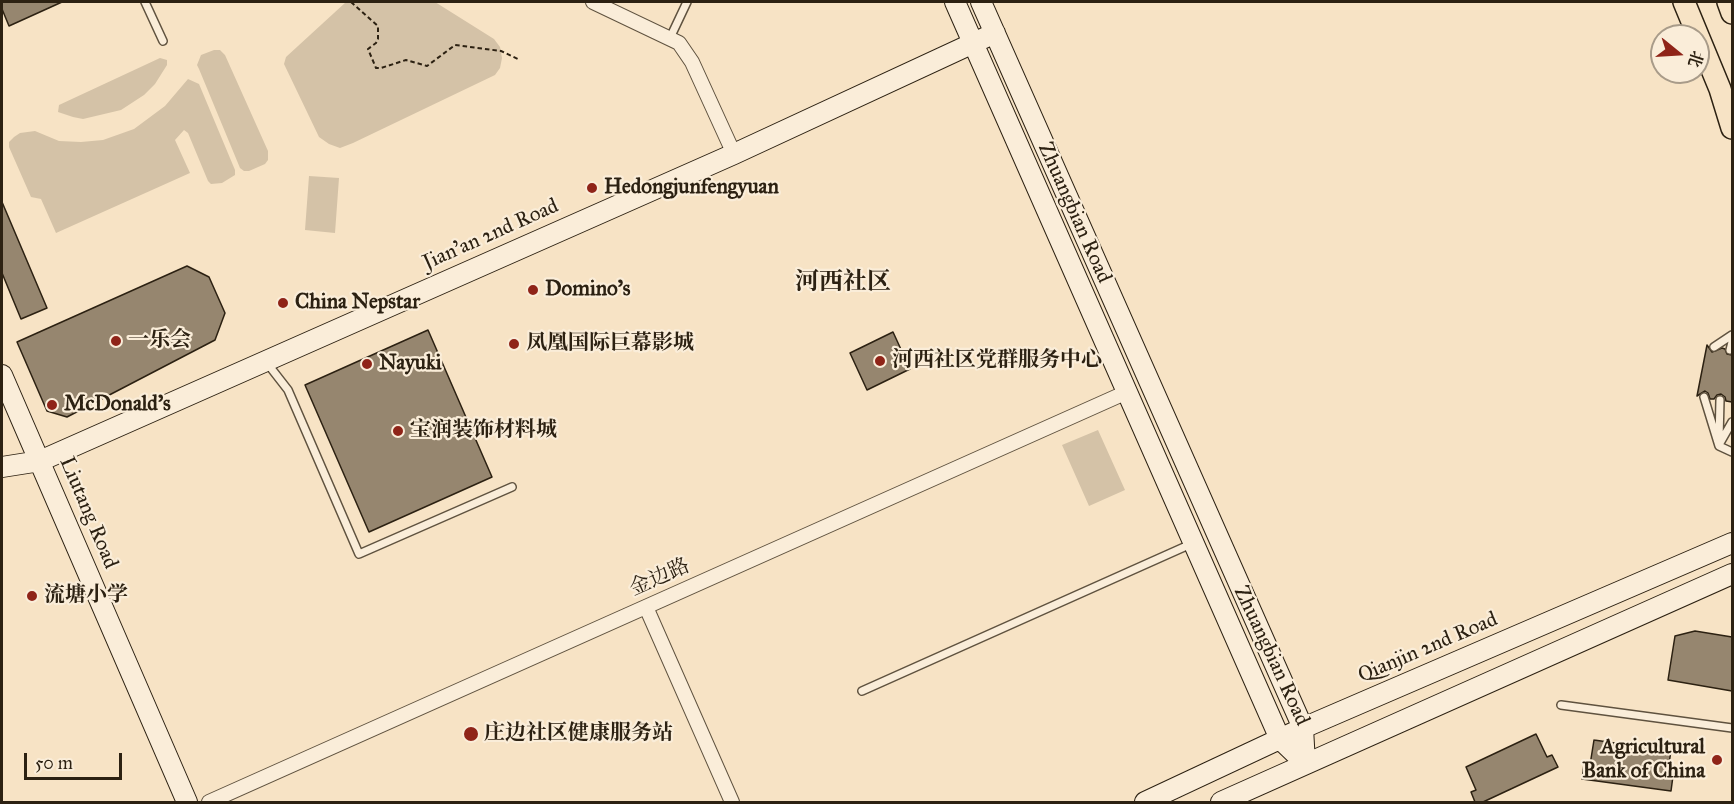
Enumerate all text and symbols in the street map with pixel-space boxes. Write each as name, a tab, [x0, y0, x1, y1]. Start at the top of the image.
north arrow	[1650, 24, 1710, 84]
text: 北	[1684, 49, 1707, 70]
street label: Zhuangbian Road	[1032, 139, 1116, 287]
place label: Hedongjunfengyuan	[604, 175, 779, 201]
marker: Hedongjunfengyuan	[585, 181, 599, 195]
street label: Jian'an 2nd Road	[419, 194, 563, 276]
district label: 河西社区	[795, 269, 891, 297]
place label: Domino's	[545, 277, 630, 303]
marker: Domino's	[526, 283, 540, 297]
place label: China Nepstar	[295, 290, 420, 316]
marker: China Nepstar	[276, 296, 290, 310]
place label: 一乐会	[128, 328, 191, 354]
place label: 凤凰国际巨幕影城	[526, 331, 694, 357]
marker: 一乐会	[109, 334, 123, 348]
marker: 凤凰国际巨幕影城	[507, 337, 521, 351]
place label: 河西社区党群服务中心	[892, 348, 1102, 374]
place label: Nayuki	[379, 351, 441, 377]
marker: 河西社区党群服务中心	[873, 354, 887, 368]
marker: Nayuki	[360, 357, 374, 371]
place label: McDonald's	[64, 392, 171, 418]
marker: McDonald's	[45, 398, 59, 412]
place label: 宝润装饰材料城	[410, 418, 557, 444]
marker: 宝润装饰材料城	[391, 424, 405, 438]
street label: Liutang Road	[53, 453, 123, 573]
street label: 金边路	[626, 554, 694, 602]
street label: Zhuangbian Road	[1228, 582, 1314, 730]
place label: 流塘小学	[44, 583, 128, 609]
marker: 流塘小学	[25, 589, 39, 603]
street label: Qianjin 2nd Road	[1354, 607, 1502, 689]
place label: 庄边社区健康服务站	[484, 721, 673, 747]
marker: 庄边社区健康服务站	[462, 725, 480, 743]
place label: Agricultural Bank of China	[1582, 735, 1705, 785]
scale bar	[27, 741, 124, 779]
text: 50 m	[35, 752, 73, 774]
marker: Agricultural Bank of China	[1710, 753, 1724, 767]

